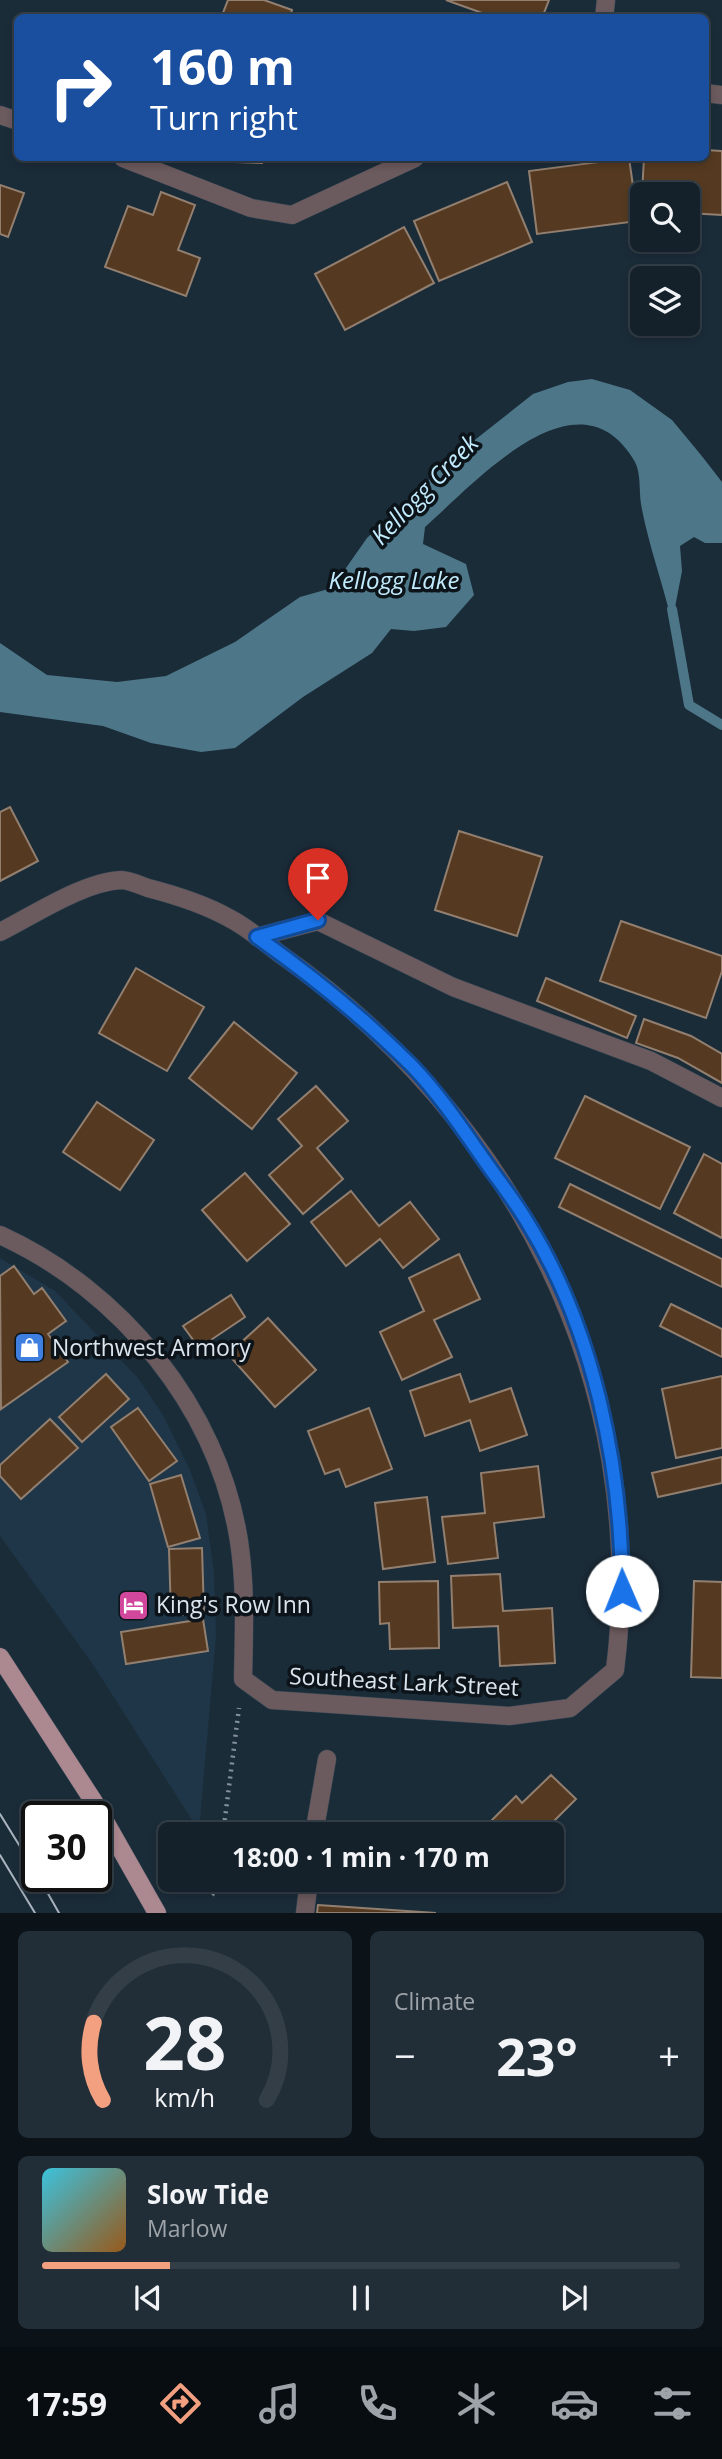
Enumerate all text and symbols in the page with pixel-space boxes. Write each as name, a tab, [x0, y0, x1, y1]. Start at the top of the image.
text: 160 m	[150, 33, 295, 99]
icon: right	[35, 42, 126, 133]
text: Turn right	[150, 96, 298, 139]
map controls	[630, 182, 700, 336]
button: search	[630, 182, 700, 252]
button: layers	[630, 266, 700, 336]
water label: Kellogg Creek	[363, 426, 486, 551]
water label: Kellogg Lake	[329, 563, 460, 596]
pin	[288, 848, 348, 920]
icon: arrive	[299, 859, 337, 897]
shop icon: Northwest Armory	[12, 1331, 46, 1365]
place label: Northwest Armory	[52, 1331, 251, 1363]
position arrow	[585, 1554, 659, 1628]
hotel icon: King's Row Inn	[116, 1588, 150, 1622]
place label: King's Row Inn	[156, 1588, 311, 1620]
street label: Southeast Lark Street	[288, 1659, 520, 1703]
speed limit sign: 30	[21, 1801, 112, 1892]
text: 18:00 · 1 min · 170 m	[232, 1839, 490, 1875]
text: Climate	[394, 1985, 475, 2017]
text: 28	[143, 1993, 227, 2092]
text: 23°	[496, 2020, 578, 2091]
text: −	[394, 2029, 416, 2081]
text: +	[658, 2029, 680, 2081]
text: km/h	[155, 2080, 215, 2114]
text: Slow Tide	[147, 2176, 269, 2212]
text: Marlow	[147, 2212, 227, 2244]
icon: previous	[129, 2279, 167, 2317]
icon: pause	[342, 2279, 380, 2317]
icon: next	[555, 2279, 593, 2317]
icon: directions	[156, 2379, 205, 2428]
icon: music	[255, 2379, 304, 2428]
icon: phone	[353, 2379, 402, 2428]
icon: climate	[452, 2379, 501, 2428]
icon: car	[550, 2379, 599, 2428]
icon: filters	[648, 2379, 697, 2428]
text: 17:59	[25, 2382, 107, 2425]

